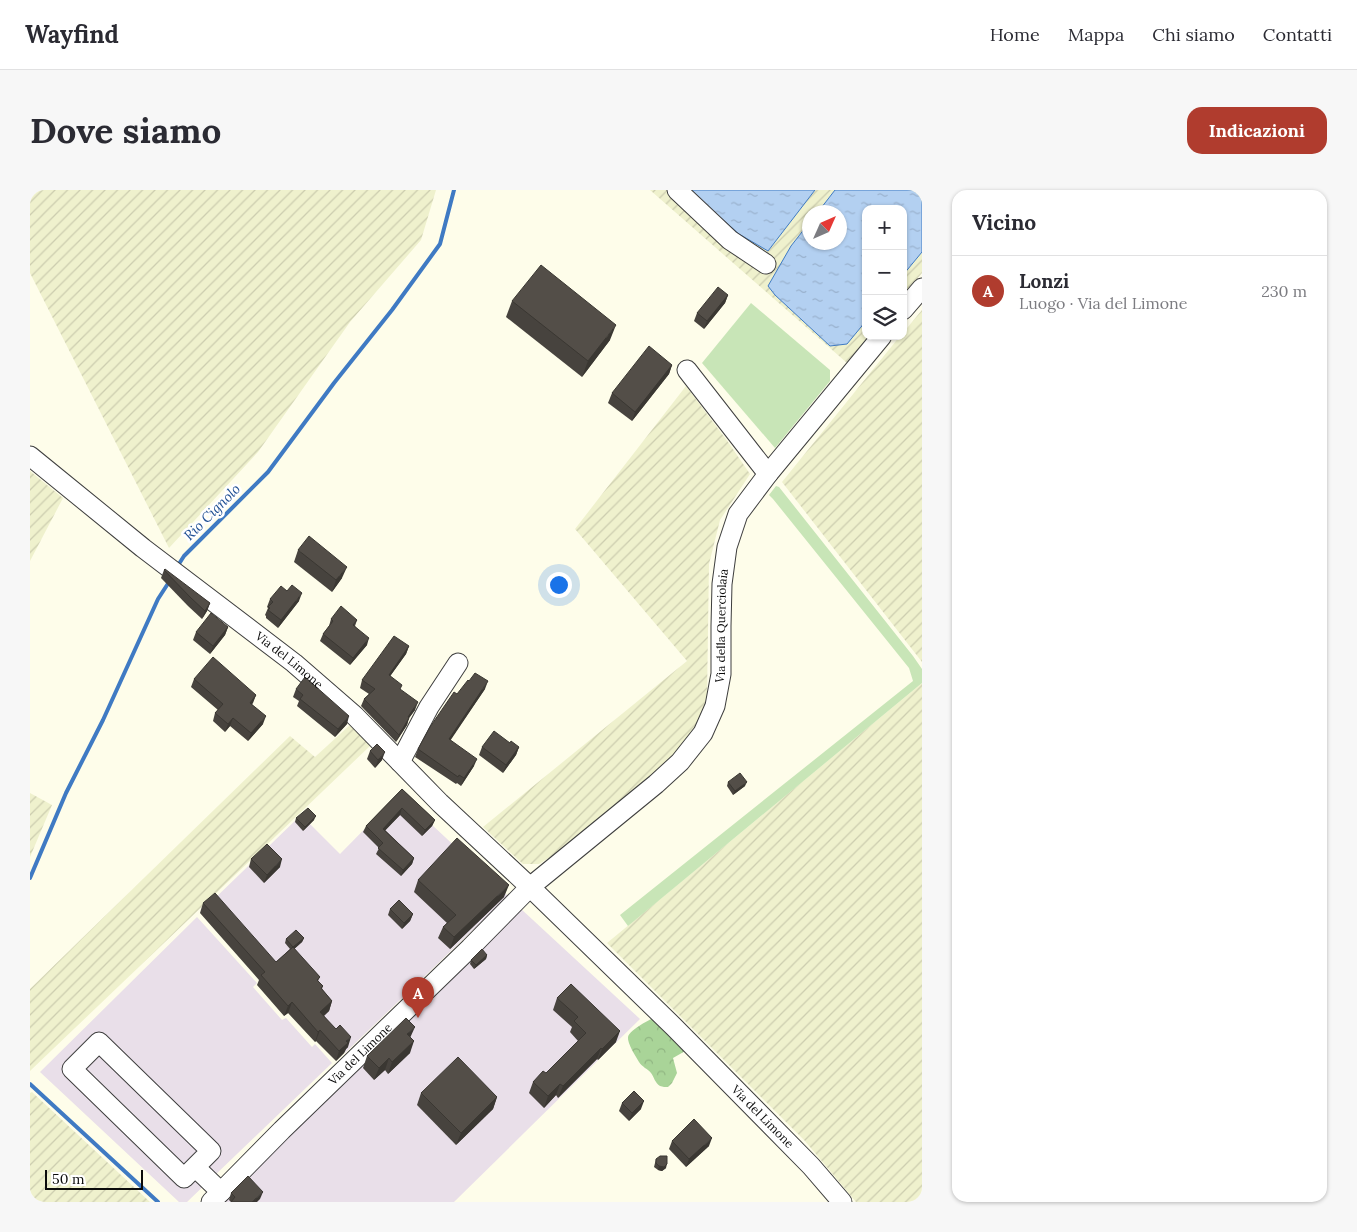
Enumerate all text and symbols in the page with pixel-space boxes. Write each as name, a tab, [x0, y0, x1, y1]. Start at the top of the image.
text: Wayfind	[25, 19, 119, 50]
text: Home	[990, 23, 1040, 46]
text: Mappa	[1068, 23, 1124, 46]
text: Chi siamo	[1152, 23, 1235, 46]
text: Contatti	[1263, 23, 1332, 46]
button: Indicazioni	[1187, 107, 1327, 154]
text: Dove siamo	[30, 108, 221, 153]
north arrow	[802, 205, 847, 250]
map controls	[862, 205, 907, 340]
button: +	[862, 205, 907, 250]
text: Vicino	[972, 209, 1036, 236]
button: −	[862, 250, 907, 295]
text: Lonzi	[1019, 269, 1069, 293]
text: A	[983, 281, 993, 301]
text: 230 m	[1261, 281, 1307, 301]
text: Luogo · Via del Limone	[1019, 293, 1187, 313]
button: layers	[862, 295, 907, 340]
water label: Rio Cignolo	[180, 480, 244, 544]
street label: Via della Querciolaia	[711, 568, 731, 685]
your location	[546, 572, 572, 598]
street label: Via del Limone	[252, 628, 327, 692]
pin: A	[402, 977, 434, 1018]
street label: Via del Limone	[324, 1020, 395, 1089]
street label: Via del Limone	[728, 1081, 797, 1151]
scale bar	[45, 1167, 142, 1190]
text: 50 m	[52, 1170, 85, 1188]

